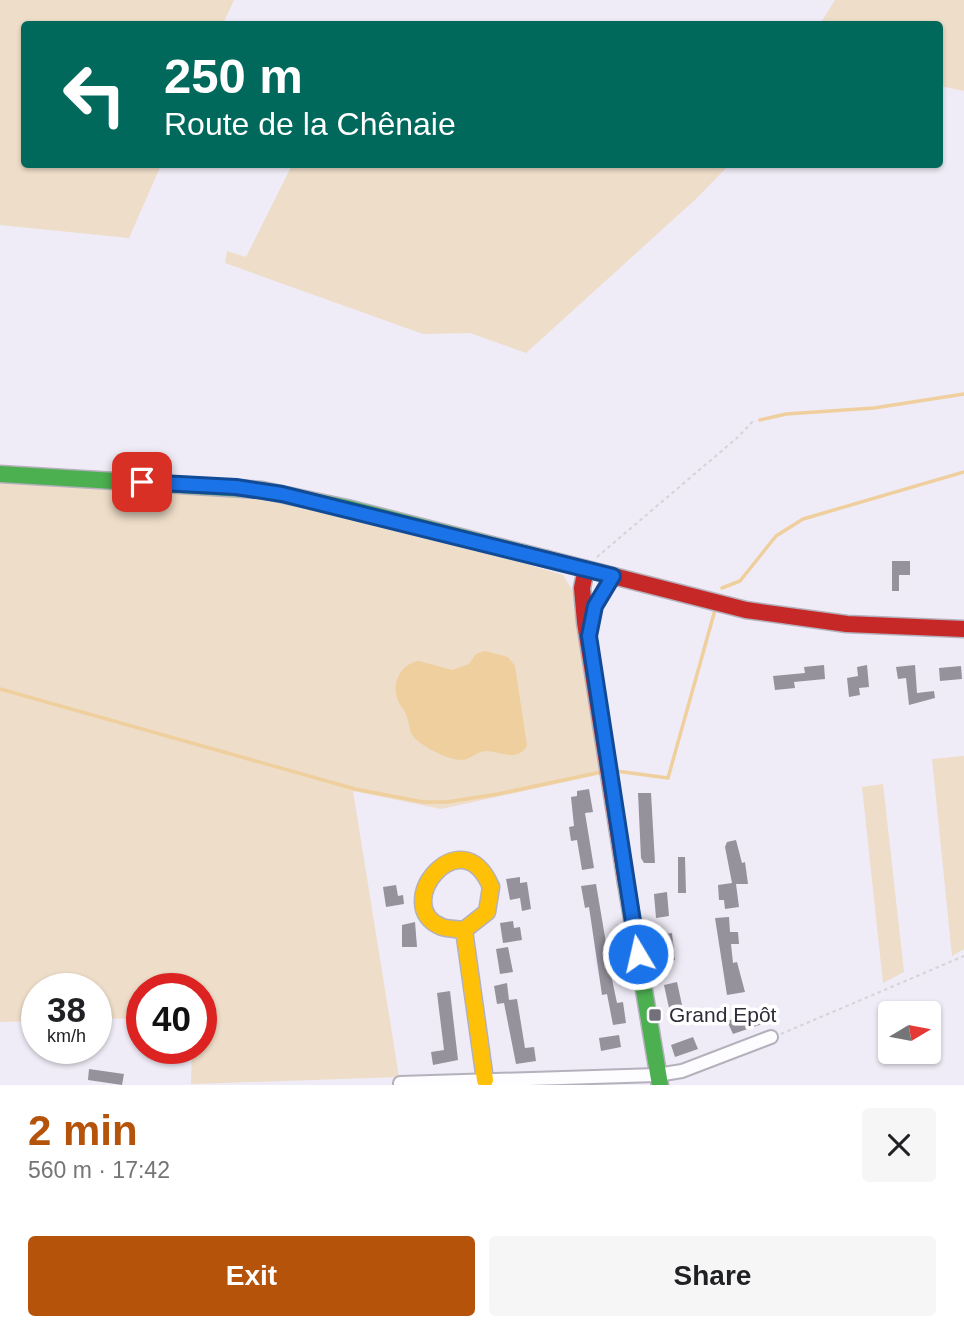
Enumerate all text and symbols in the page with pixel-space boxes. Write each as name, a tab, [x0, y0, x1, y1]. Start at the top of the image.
icon: left	[49, 49, 140, 140]
text: 250 m	[164, 49, 303, 103]
text: Route de la Chênaie	[164, 106, 456, 142]
pin	[112, 452, 172, 512]
icon: arrive	[123, 463, 161, 501]
position arrow	[601, 917, 675, 991]
speed limit sign: 40	[126, 973, 217, 1064]
text: 38	[47, 990, 86, 1029]
north arrow	[878, 1001, 942, 1064]
map controls	[878, 1001, 941, 1064]
place label: Grand Epôt	[669, 1003, 777, 1026]
marker: Grand Epôt	[647, 1007, 663, 1023]
text: km/h	[47, 1026, 86, 1046]
text: 2 min	[28, 1107, 138, 1154]
button: close	[862, 1108, 936, 1182]
text: 560 m · 17:42	[28, 1157, 170, 1183]
button: Exit	[28, 1236, 475, 1316]
button: Share	[489, 1236, 936, 1316]

